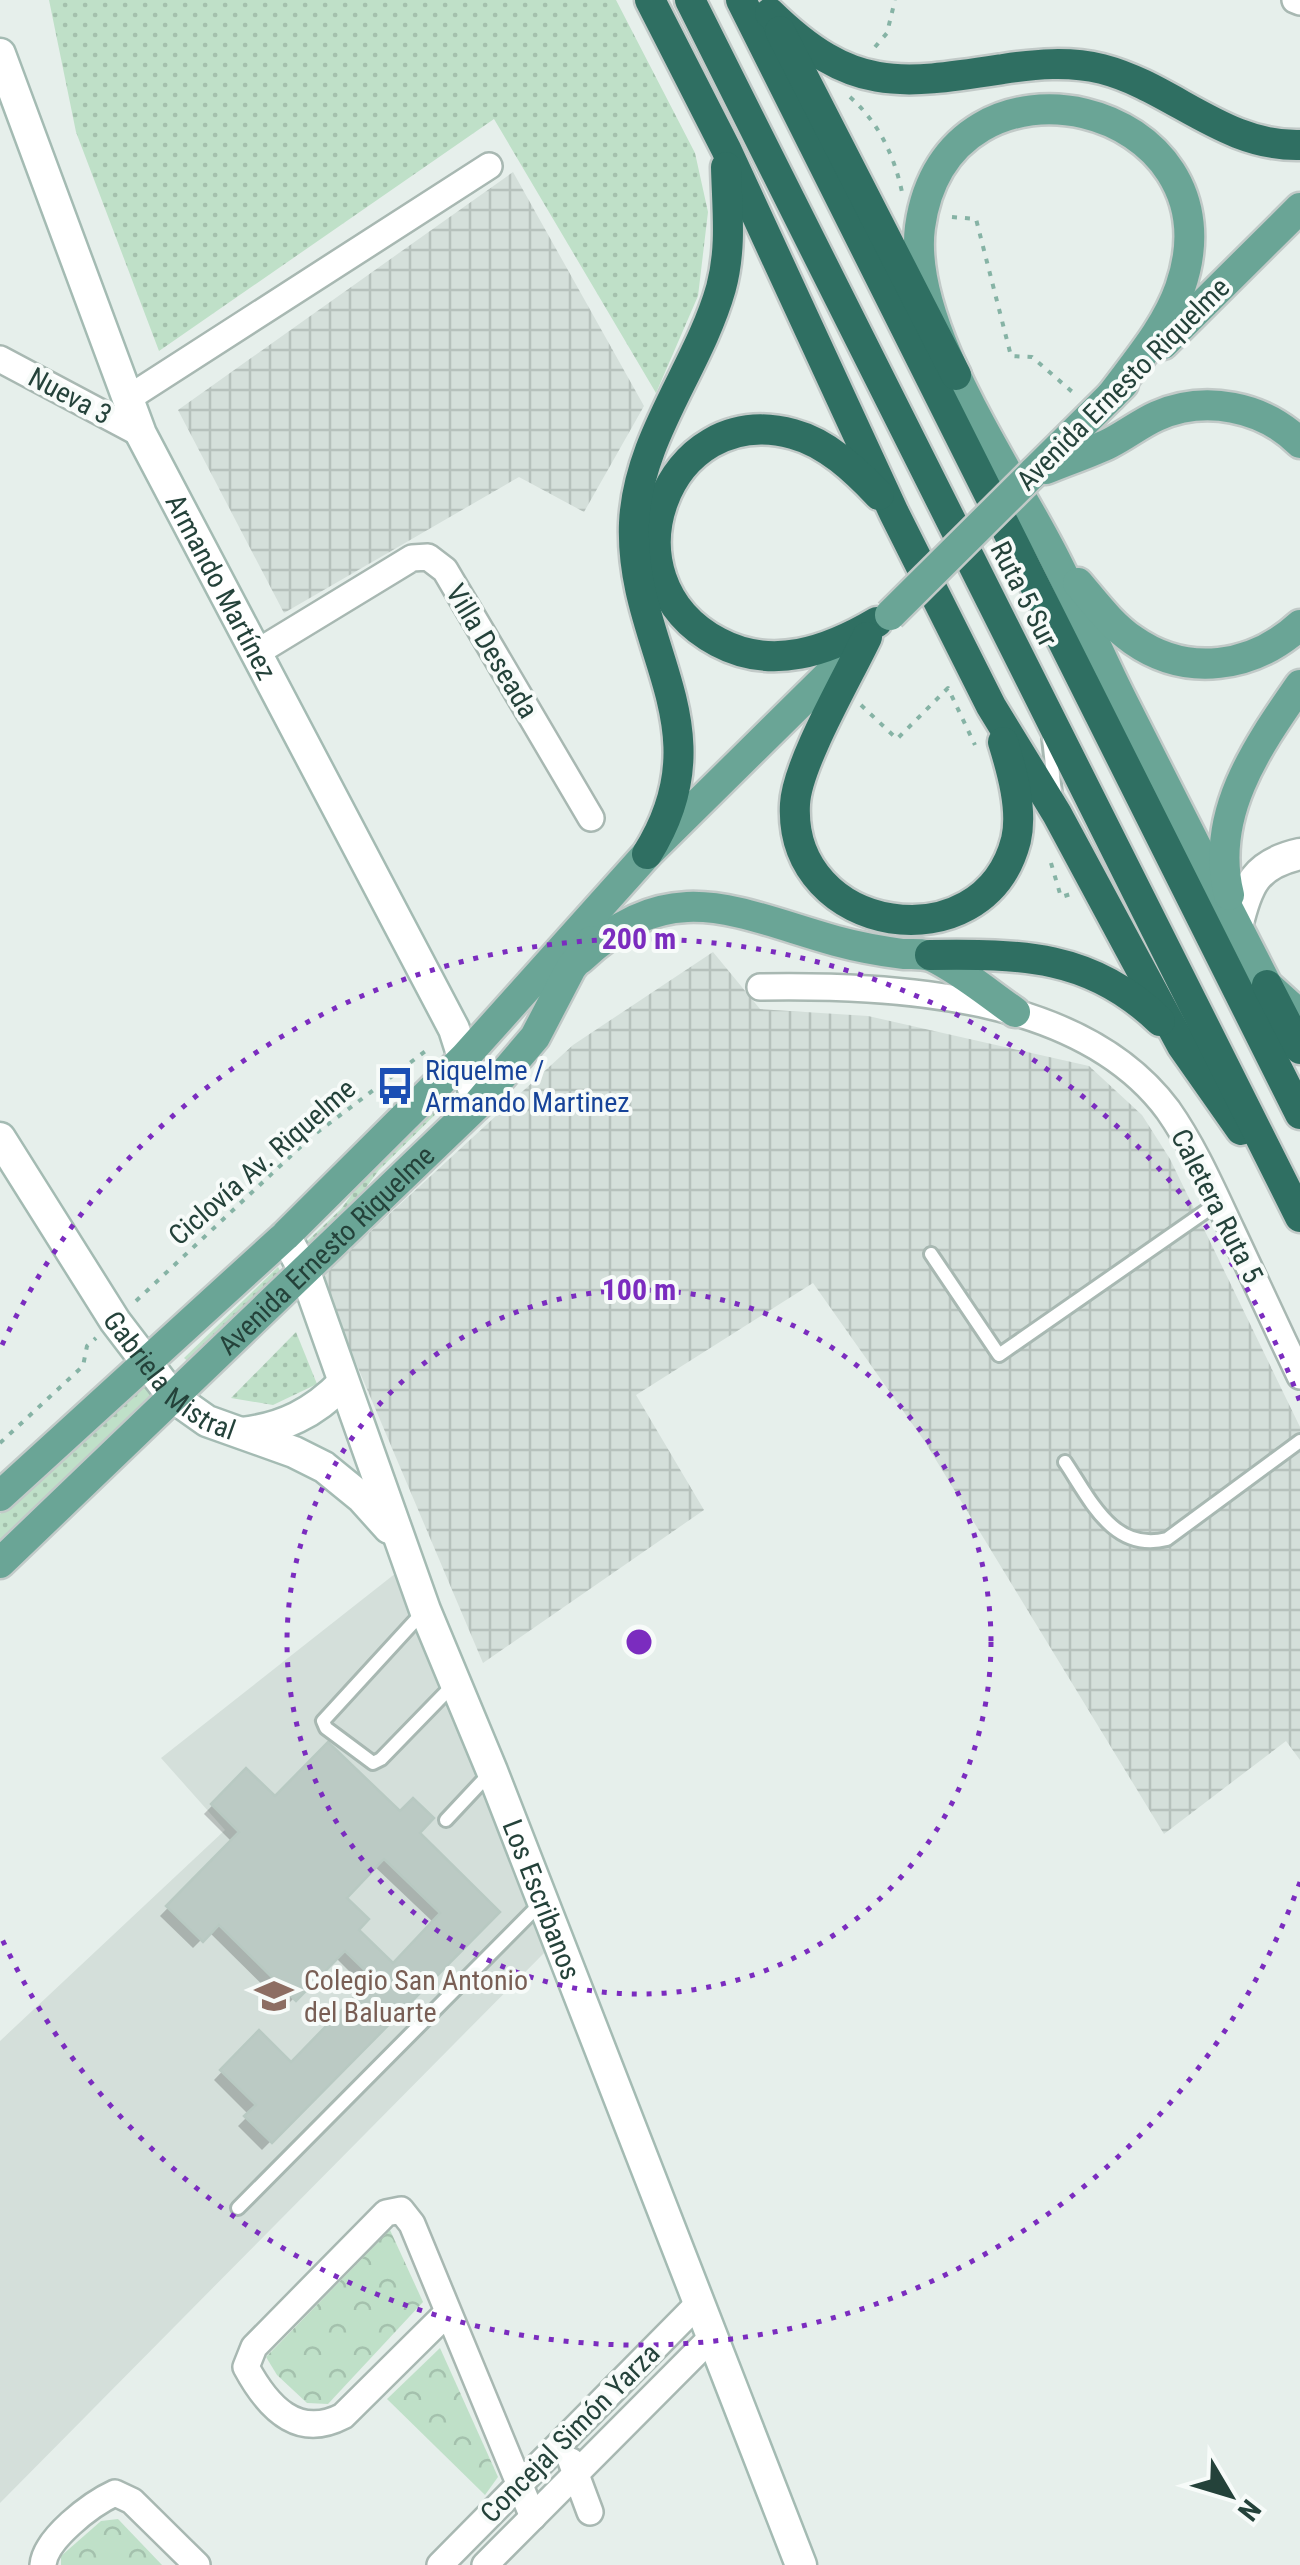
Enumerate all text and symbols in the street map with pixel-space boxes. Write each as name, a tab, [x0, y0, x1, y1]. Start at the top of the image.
street label: Avenida Ernesto Riquelme	[1010, 271, 1236, 497]
street label: Nueva 3	[23, 360, 117, 432]
street label: Armando Martínez	[159, 489, 284, 685]
street label: Ruta 5 Sur	[984, 536, 1064, 652]
street label: Villa Deseada	[439, 578, 545, 724]
text: 200 m	[602, 921, 676, 956]
place label: Riquelme / Armando Martinez	[425, 1054, 630, 1119]
bus stop icon: Riquelme / Armando Martinez	[374, 1065, 416, 1107]
street label: Ciclovía Av. Riquelme	[162, 1072, 362, 1252]
street label: Caletera Ruta 5	[1164, 1123, 1270, 1289]
street label: Avenida Ernesto Riquelme	[211, 1139, 441, 1361]
text: 100 m	[602, 1272, 676, 1307]
street label: Gabriela Mistral	[97, 1305, 240, 1446]
centre of rings	[621, 1624, 657, 1660]
street label: Los Escribanos	[496, 1815, 588, 1984]
place label: Colegio San Antonio del Baluarte	[304, 1964, 528, 2029]
school or university icon: Colegio San Antonio del Baluarte	[253, 1975, 295, 2017]
street label: Concejal Simón Yarza	[474, 2337, 666, 2529]
north arrow	[1180, 2445, 1280, 2545]
text: N	[1231, 2493, 1268, 2527]

